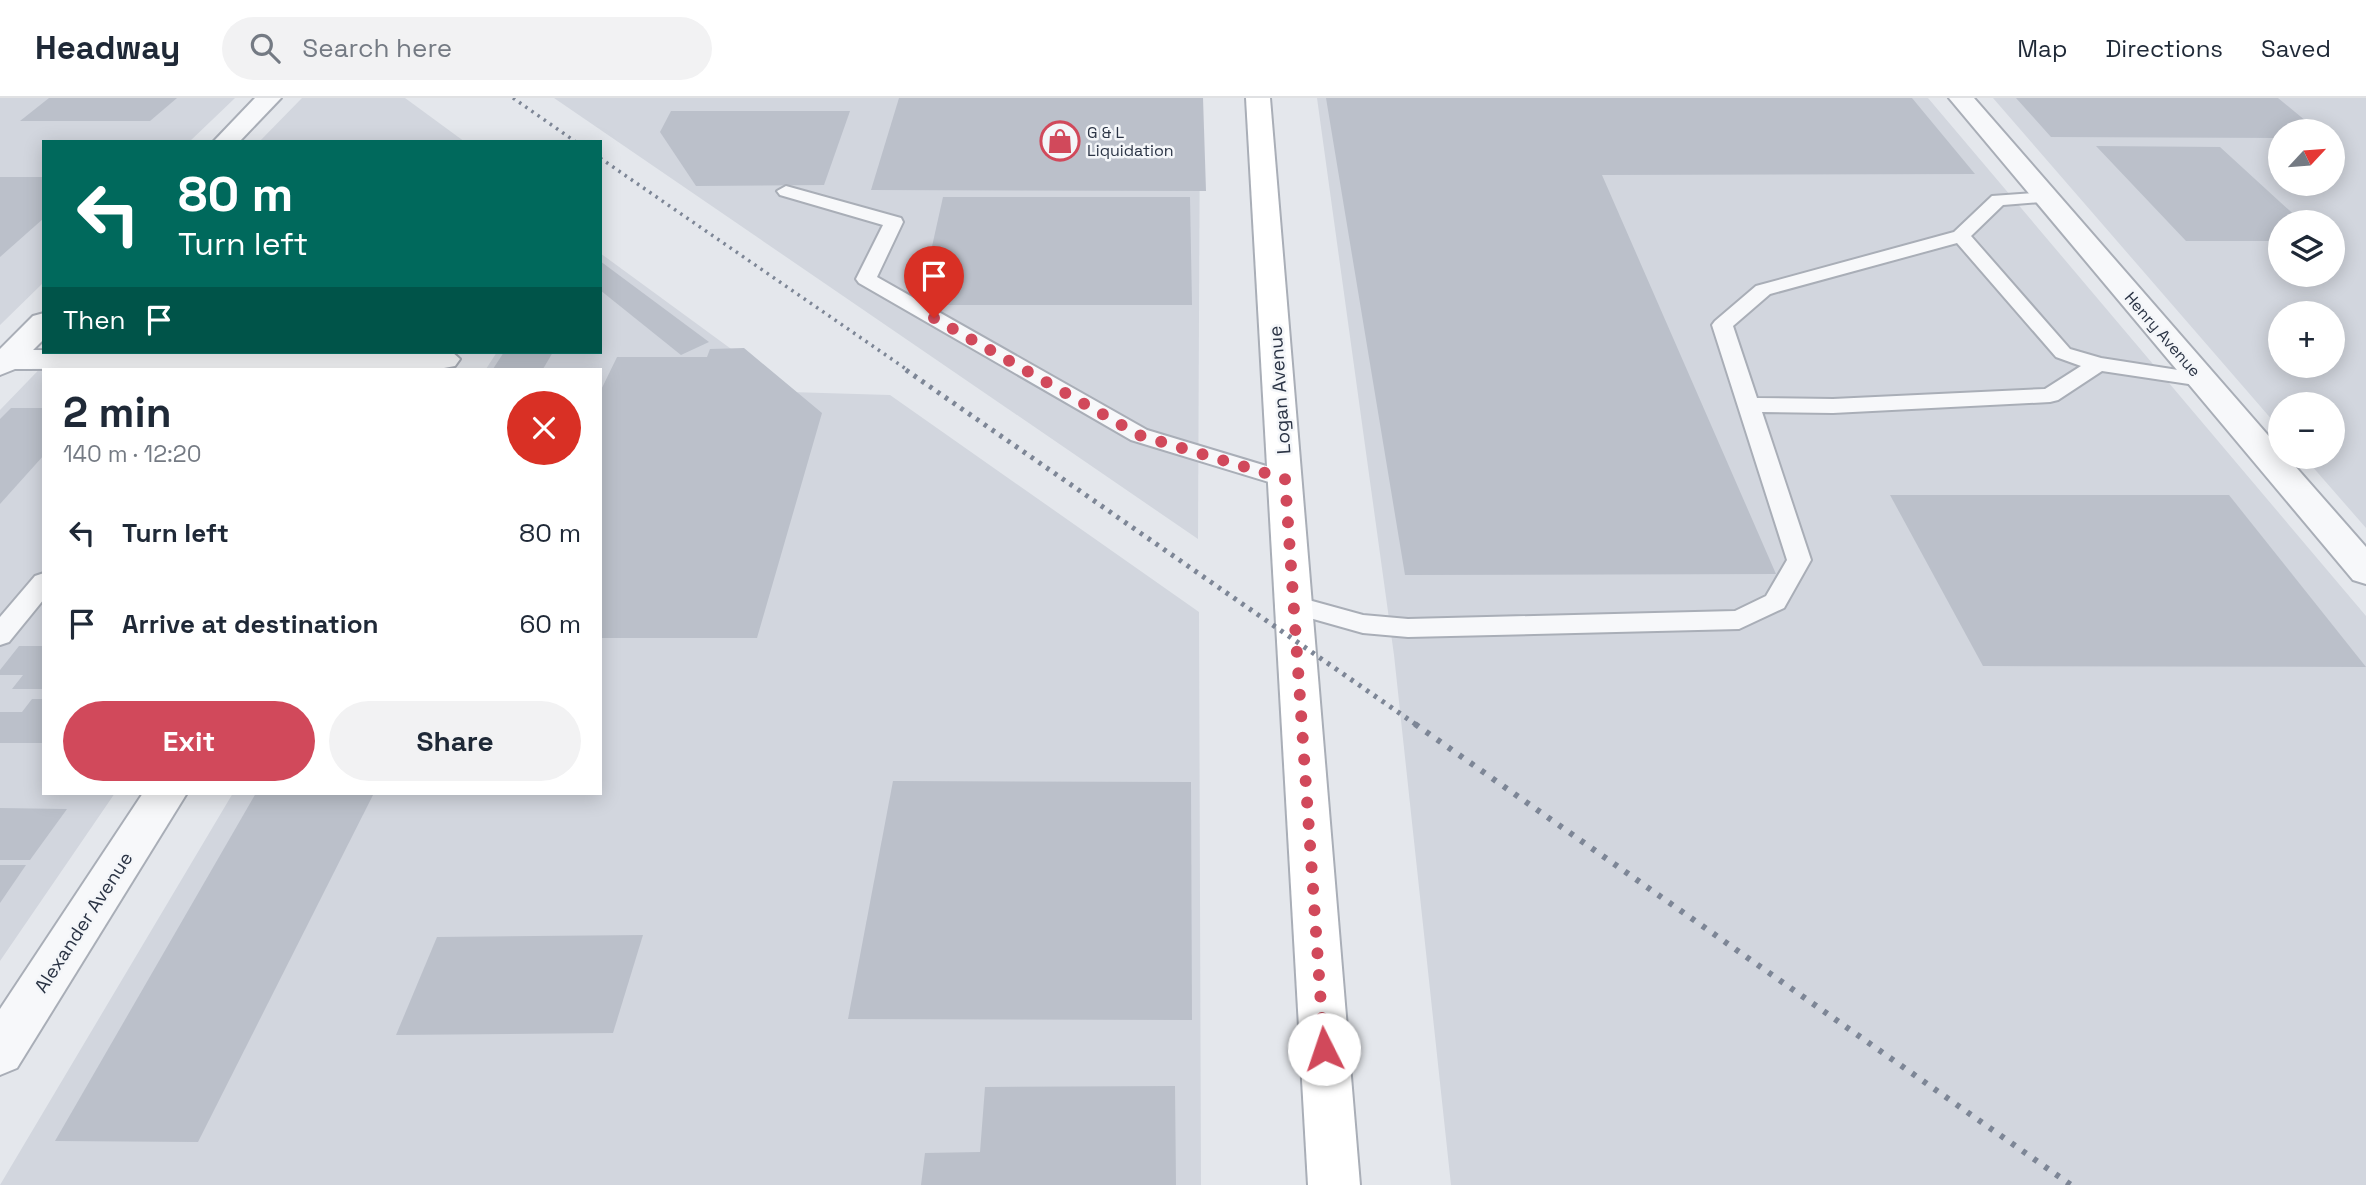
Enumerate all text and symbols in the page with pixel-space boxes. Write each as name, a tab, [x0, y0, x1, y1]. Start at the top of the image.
search box	[222, 17, 712, 80]
text: Headway	[35, 27, 180, 69]
icon: search	[246, 29, 284, 67]
text: Search here	[302, 31, 452, 65]
text: Map	[2017, 33, 2067, 64]
text: Directions	[2105, 33, 2223, 64]
text: Saved	[2261, 33, 2331, 64]
north arrow	[2268, 119, 2345, 196]
map controls	[2268, 119, 2345, 469]
shop icon: G & L Liquidation	[1039, 120, 1081, 162]
place label: G & L Liquidation	[1087, 122, 1174, 161]
text: 80 m	[178, 163, 293, 225]
icon: left	[63, 168, 154, 259]
button: layers	[2268, 210, 2345, 287]
text: Turn left	[178, 224, 308, 264]
pin	[904, 246, 964, 318]
icon: arrive	[915, 257, 953, 295]
street label: Henry Avenue	[2120, 287, 2205, 381]
icon: arrive	[140, 301, 178, 339]
button: +	[2268, 301, 2345, 378]
text: Then	[63, 303, 126, 337]
street label: Logan Avenue	[1263, 325, 1296, 455]
text: 2 min	[63, 386, 172, 439]
button: close	[507, 391, 581, 465]
button: −	[2268, 392, 2345, 469]
text: 140 m · 12:20	[63, 439, 201, 469]
icon: left	[63, 514, 101, 552]
text: Turn left	[122, 516, 229, 550]
text: 80 m	[519, 516, 581, 550]
icon: arrive	[63, 605, 101, 643]
text: Arrive at destination	[122, 607, 379, 641]
text: 60 m	[519, 607, 581, 641]
button: Exit	[63, 701, 315, 781]
button: Share	[329, 701, 581, 781]
street label: Alexander Avenue	[28, 847, 138, 998]
position arrow	[1287, 1012, 1361, 1086]

